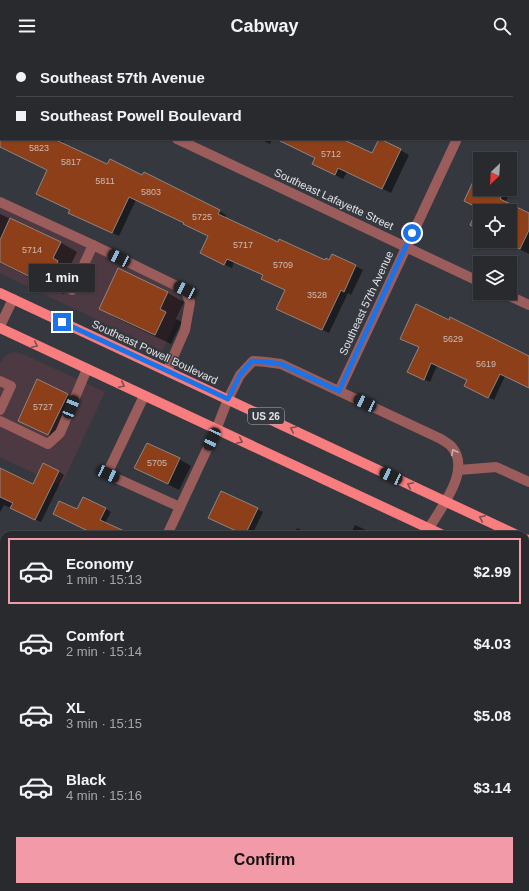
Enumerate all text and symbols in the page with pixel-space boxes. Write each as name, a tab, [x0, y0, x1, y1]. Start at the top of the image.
icon: menu	[16, 15, 38, 37]
icon: search	[491, 15, 513, 37]
text: Cabway	[230, 16, 299, 36]
text: Southeast 57th Avenue	[40, 69, 205, 86]
text: Southeast Powell Boulevard	[40, 107, 242, 124]
house number: 5823	[29, 143, 49, 153]
house number: 5712	[321, 149, 341, 159]
north arrow	[473, 152, 517, 196]
map controls	[473, 152, 517, 300]
house number: 5817	[61, 157, 81, 167]
street label: Southeast Lafayette Street	[272, 166, 396, 232]
house number: 5811	[95, 176, 115, 186]
house number: 5803	[141, 187, 161, 197]
button: locate	[473, 204, 517, 248]
house number: 5725	[192, 212, 212, 222]
route start	[403, 224, 421, 242]
house number: 5717	[233, 240, 253, 250]
house number: 5714	[22, 245, 42, 255]
car	[106, 247, 132, 269]
street label: Southeast 57th Avenue	[337, 249, 395, 357]
button: layers	[473, 256, 517, 300]
house number: 5709	[273, 260, 293, 270]
callout: 1 min	[29, 264, 95, 292]
text: 1 min	[45, 270, 79, 285]
car	[172, 279, 198, 301]
house number: 3528	[307, 290, 327, 300]
route end	[53, 313, 71, 331]
street label: Southeast Powell Boulevard	[90, 317, 220, 387]
house number: 5629	[443, 334, 463, 344]
one-way arrow	[31, 340, 39, 348]
house number: 5619	[476, 359, 496, 369]
one-way arrow	[118, 380, 125, 388]
car	[352, 392, 378, 414]
car	[61, 394, 81, 420]
house number: 5727	[33, 402, 53, 412]
road number: US 26	[248, 408, 284, 424]
car	[201, 426, 223, 452]
one-way arrow	[289, 426, 297, 434]
one-way arrow	[235, 436, 243, 444]
one-way arrow	[451, 449, 459, 456]
house number: 5705	[147, 458, 167, 468]
car	[95, 463, 121, 485]
car	[378, 465, 404, 487]
one-way arrow	[407, 482, 414, 490]
one-way arrow	[479, 515, 487, 523]
icon: car	[18, 553, 54, 589]
text: Economy	[66, 555, 134, 572]
text: $2.99	[473, 563, 511, 580]
text: 1 min · 15:13	[66, 572, 142, 587]
icon: car	[18, 625, 54, 661]
text: Comfort	[66, 627, 124, 644]
text: $4.03	[473, 635, 511, 652]
text: 2 min · 15:14	[66, 644, 142, 659]
icon: car	[18, 697, 54, 733]
text: XL	[66, 699, 85, 716]
text: $5.08	[473, 707, 511, 724]
text: 3 min · 15:15	[66, 716, 142, 731]
icon: car	[18, 769, 54, 805]
text: Black	[66, 771, 106, 788]
text: $3.14	[473, 779, 511, 796]
text: 4 min · 15:16	[66, 788, 142, 803]
button: Confirm	[16, 837, 513, 883]

